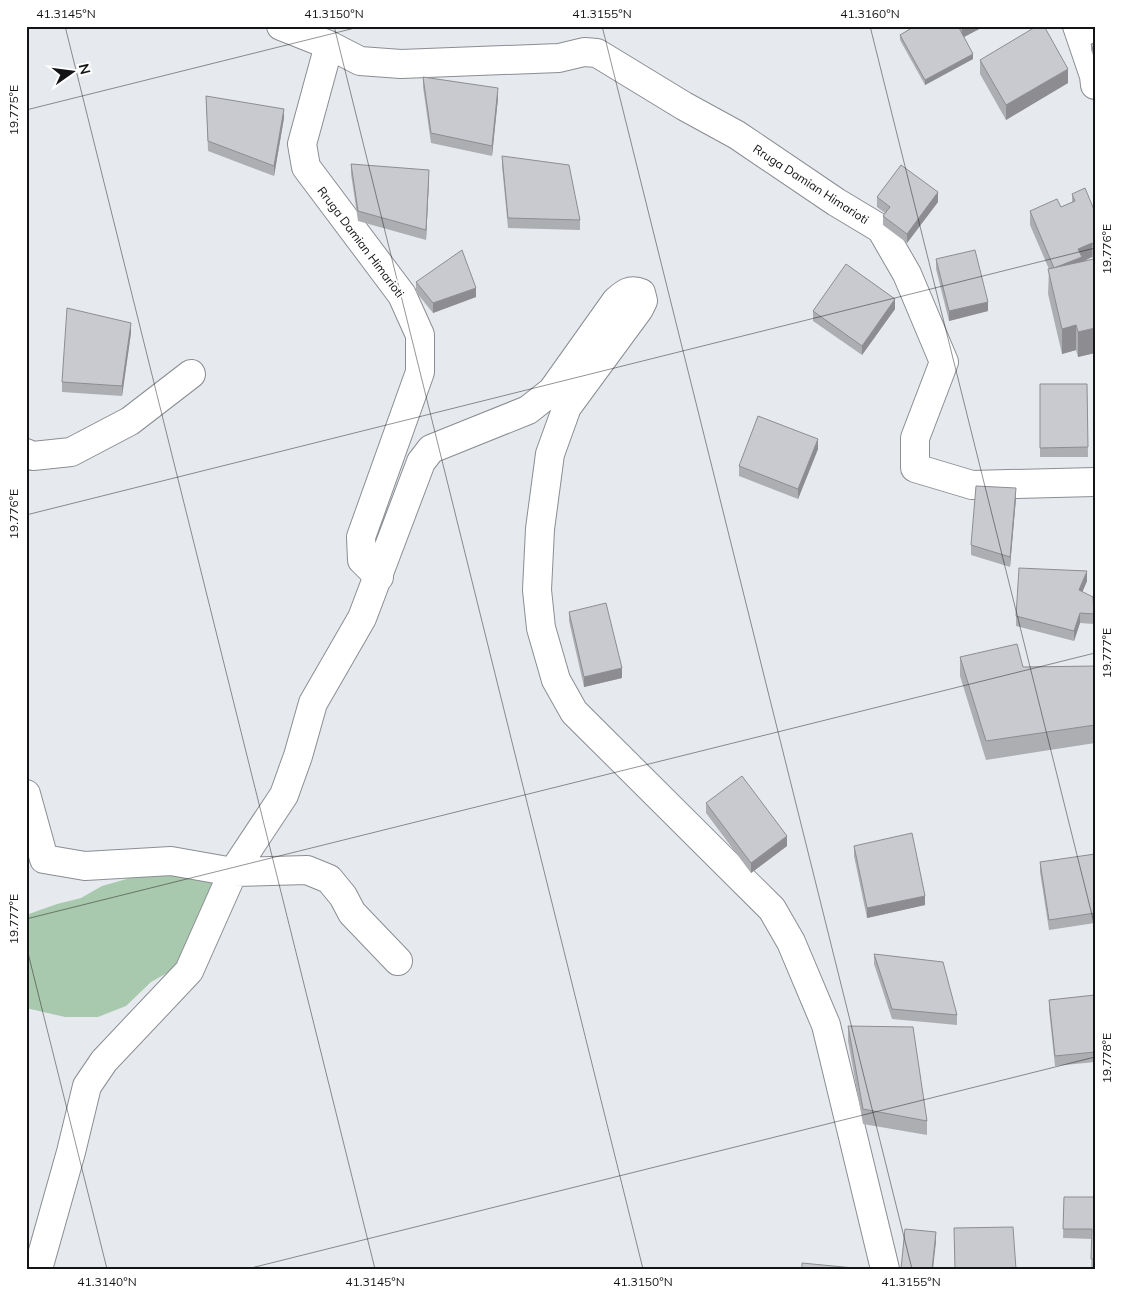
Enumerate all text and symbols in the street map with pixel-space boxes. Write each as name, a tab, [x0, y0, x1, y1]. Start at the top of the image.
text: 41.3145°N	[36, 6, 96, 21]
text: 41.3150°N	[304, 6, 364, 21]
text: 41.3155°N	[572, 6, 632, 21]
text: 41.3160°N	[840, 6, 900, 21]
north arrow	[48, 48, 98, 98]
text: N	[75, 62, 95, 76]
text: 19.775°E	[6, 85, 21, 135]
street label: Rruga Damian Himarioti	[750, 141, 872, 227]
street label: Rruga Damian Himarioti	[314, 184, 408, 301]
text: 19.776°E	[1099, 224, 1114, 274]
text: 19.776°E	[6, 489, 21, 539]
text: 19.777°E	[1099, 628, 1114, 678]
text: 19.777°E	[6, 894, 21, 944]
text: 19.778°E	[1099, 1033, 1114, 1083]
text: 41.3140°N	[77, 1274, 137, 1289]
text: 41.3145°N	[345, 1274, 405, 1289]
text: 41.3150°N	[613, 1274, 673, 1289]
text: 41.3155°N	[881, 1274, 941, 1289]

